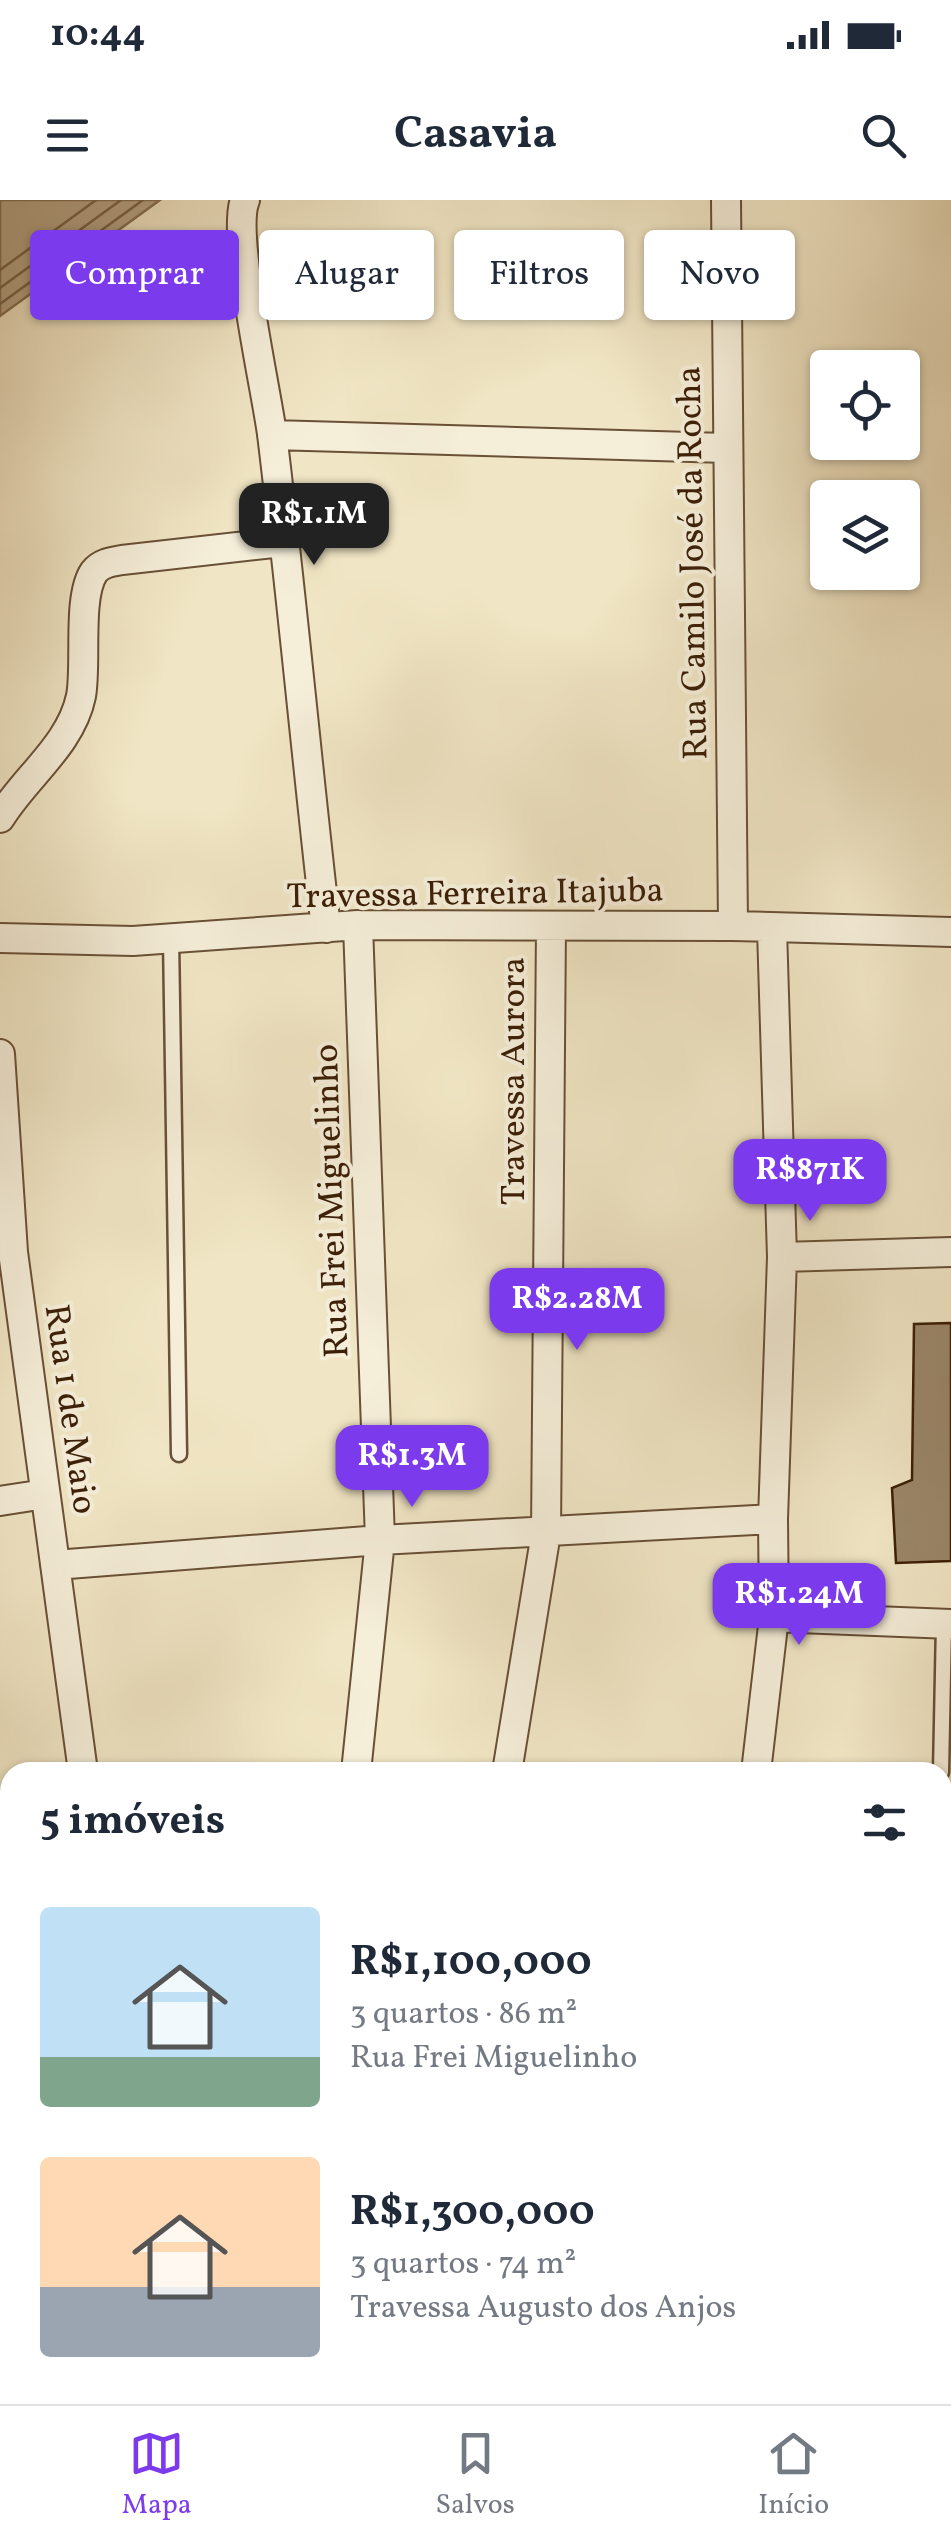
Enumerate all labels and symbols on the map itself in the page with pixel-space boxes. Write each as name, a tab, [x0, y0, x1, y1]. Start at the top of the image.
street label: Rua Camilo José da Rocha	[667, 366, 721, 760]
pin: R$1.1M	[233, 483, 395, 568]
street label: Travessa Ferreira Itajuba	[286, 868, 664, 922]
street label: Travessa Aurora	[491, 957, 539, 1205]
street label: Rua Frei Miguelinho	[304, 1043, 362, 1359]
pin: R$871K	[729, 1139, 891, 1224]
pin: R$2.28M	[485, 1268, 669, 1353]
street label: Rua 1 de Maio	[31, 1302, 107, 1517]
pin: R$1.3M	[331, 1425, 493, 1510]
pin: R$1.24M	[707, 1563, 891, 1648]

